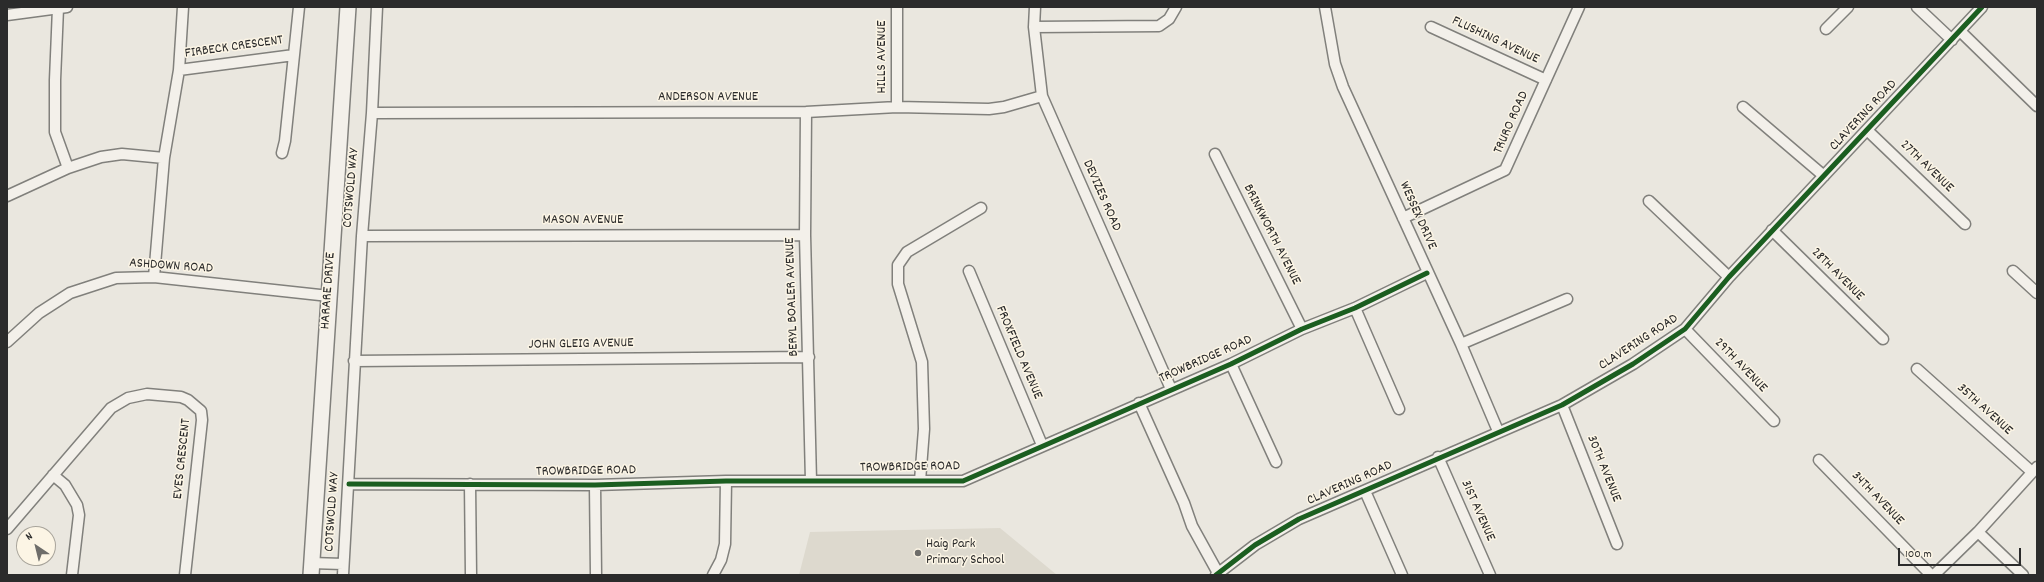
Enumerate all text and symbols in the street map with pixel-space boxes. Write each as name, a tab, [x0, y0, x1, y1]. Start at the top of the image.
street label: FLUSHING AVENUE	[1449, 13, 1541, 69]
street label: HILLS AVENUE	[875, 20, 891, 94]
street label: FIRBECK CRESCENT	[184, 33, 284, 63]
street label: CLAVERING ROAD	[1827, 77, 1901, 155]
street label: TRURO ROAD	[1491, 89, 1533, 157]
street label: ANDERSON AVENUE	[658, 90, 758, 106]
street label: 27TH AVENUE	[1896, 137, 1956, 197]
street label: COTSWOLD WAY	[340, 148, 364, 228]
street label: DEVIZES ROAD	[1078, 158, 1124, 234]
street label: WESSEX DRIVE	[1395, 179, 1439, 253]
street label: BRINKWORTH AVENUE	[1238, 182, 1304, 288]
street label: MASON AVENUE	[543, 213, 623, 229]
street label: BERYL BOALER AVENUE	[783, 237, 803, 357]
street label: 28TH AVENUE	[1807, 245, 1867, 305]
street label: HARARE DRIVE	[318, 252, 340, 330]
street label: ASHDOWN ROAD	[128, 256, 214, 278]
street label: FROXFIELD AVENUE	[991, 304, 1045, 402]
street label: CLAVERING ROAD	[1596, 311, 1682, 375]
street label: TROWBRIDGE ROAD	[1157, 332, 1255, 388]
street label: 29TH AVENUE	[1710, 335, 1770, 397]
street label: JOHN GLEIG AVENUE	[528, 336, 634, 354]
street label: 35TH AVENUE	[1953, 381, 2015, 439]
street label: EVES CRESCENT	[170, 418, 196, 500]
street label: 30TH AVENUE	[1582, 433, 1624, 505]
street label: CLAVERING ROAD	[1305, 458, 1395, 510]
street label: TROWBRIDGE ROAD	[860, 459, 960, 477]
street label: TROWBRIDGE ROAD	[536, 463, 636, 481]
street label: 34TH AVENUE	[1847, 468, 1907, 530]
street label: COTSWOLD WAY	[322, 472, 344, 552]
street label: 31ST AVENUE	[1456, 478, 1498, 544]
north arrow	[16, 526, 56, 566]
text: N	[23, 529, 37, 545]
place label: Haig Park Primary School	[926, 537, 1004, 570]
scale bar	[1900, 540, 2023, 566]
text: 100 m	[1905, 546, 1932, 563]
marker: Haig Park Primary School	[913, 548, 923, 558]

